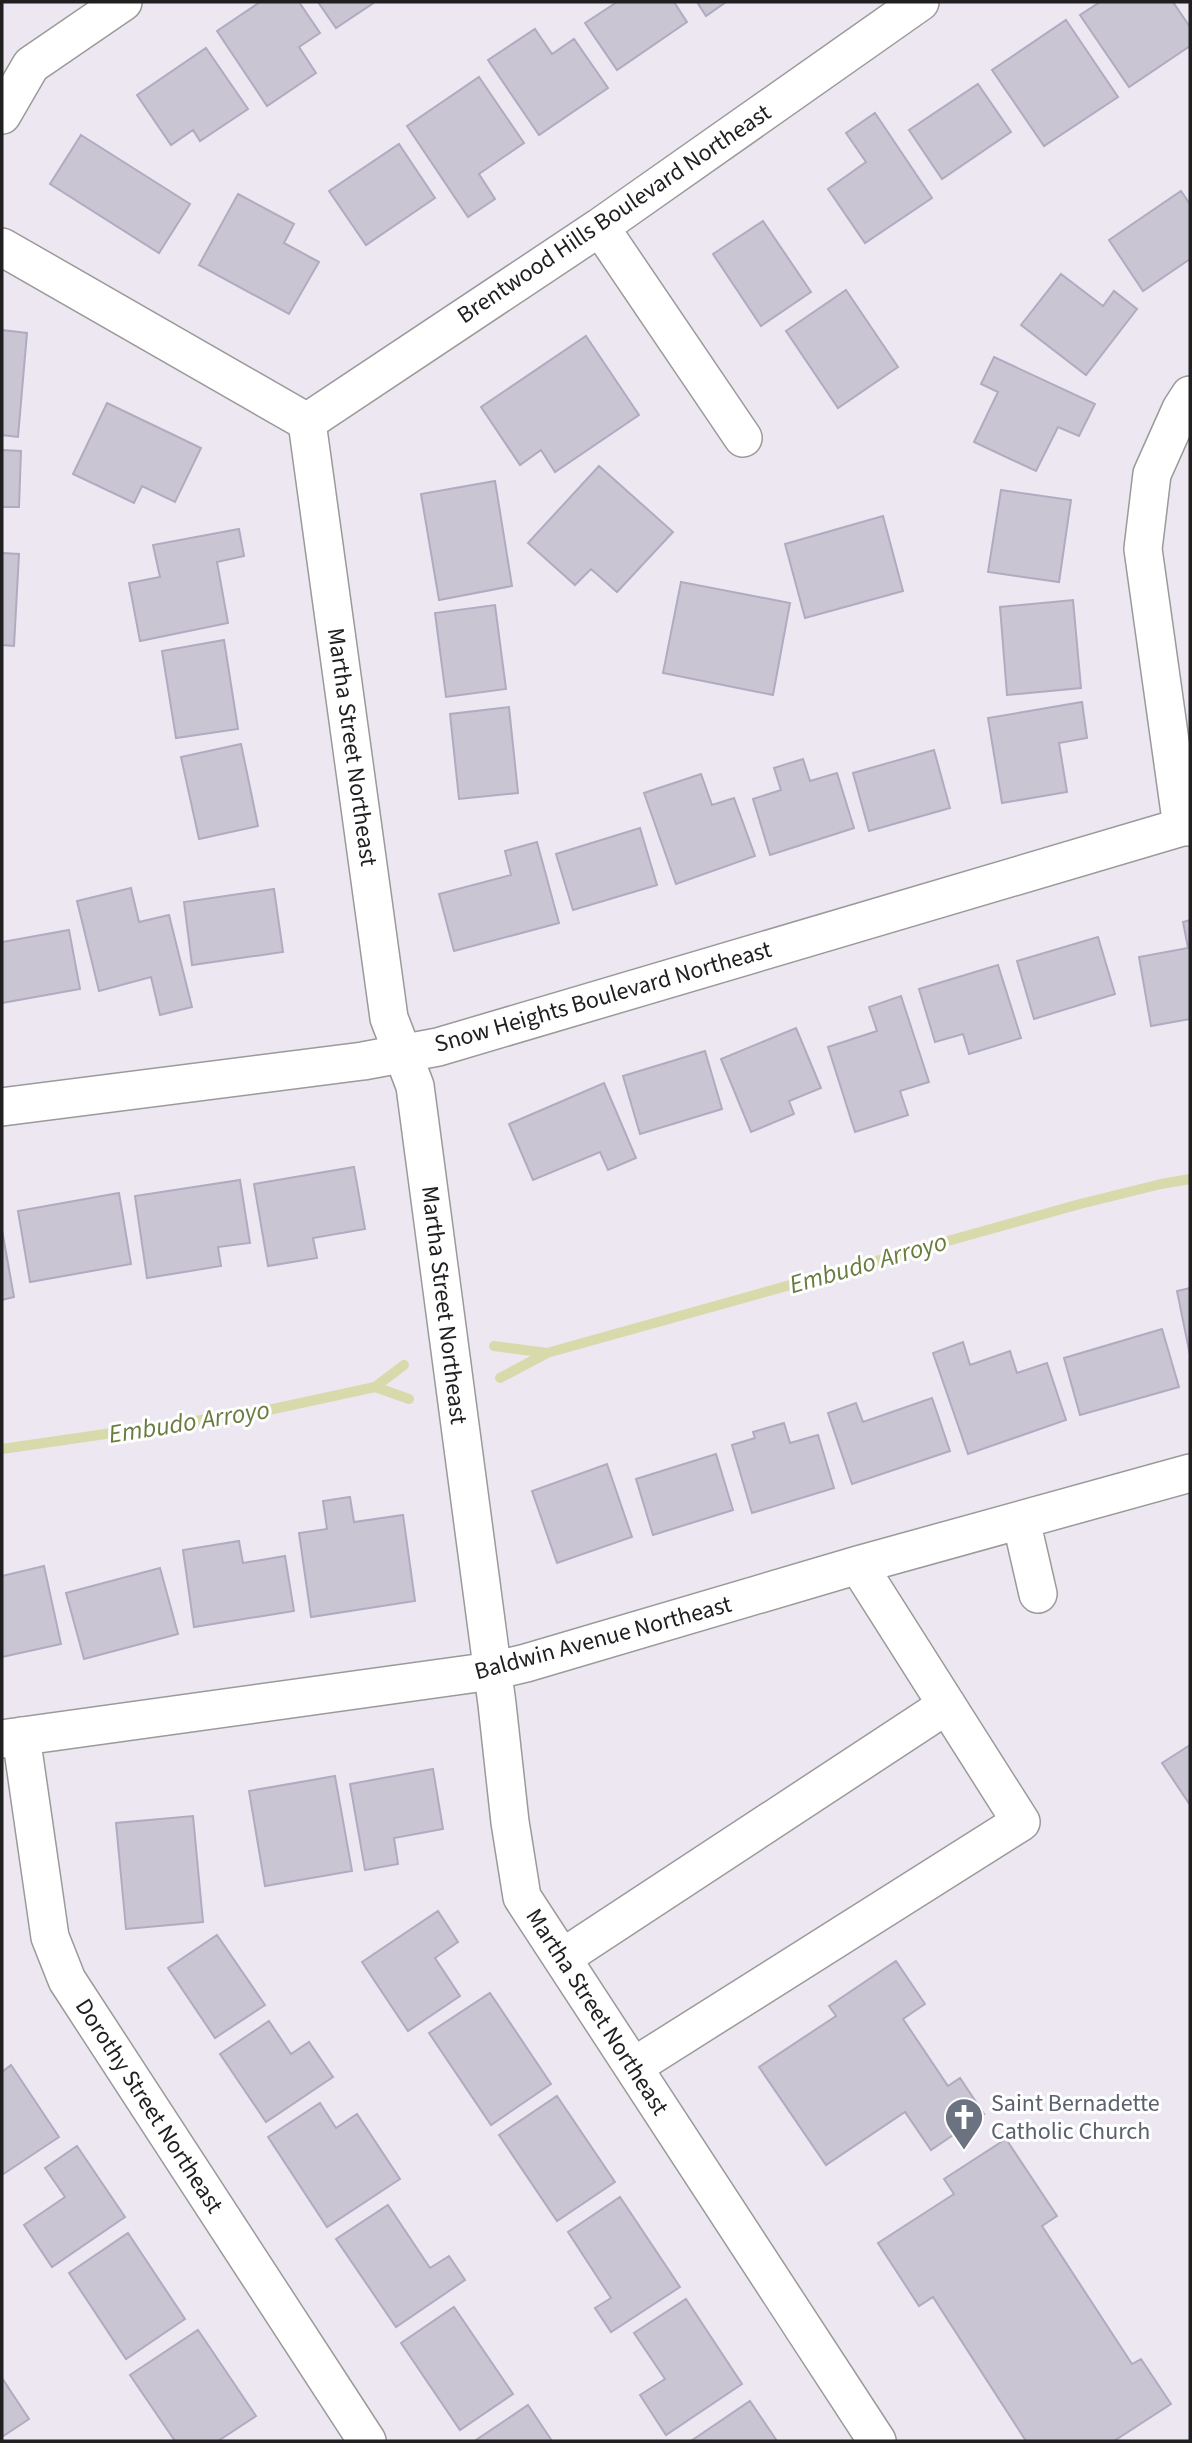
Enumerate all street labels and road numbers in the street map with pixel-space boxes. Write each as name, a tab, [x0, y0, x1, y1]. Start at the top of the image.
street label: Brentwood Hills Boulevard Northeast	[450, 95, 778, 333]
street label: Martha Street Northeast	[318, 626, 386, 868]
street label: Snow Heights Boulevard Northeast	[430, 932, 776, 1062]
street label: Martha Street Northeast	[412, 1184, 476, 1426]
street label: Baldwin Avenue Northeast	[471, 1587, 735, 1689]
street label: Martha Street Northeast	[517, 1902, 677, 2122]
street label: Dorothy Street Northeast	[66, 1992, 232, 2220]

